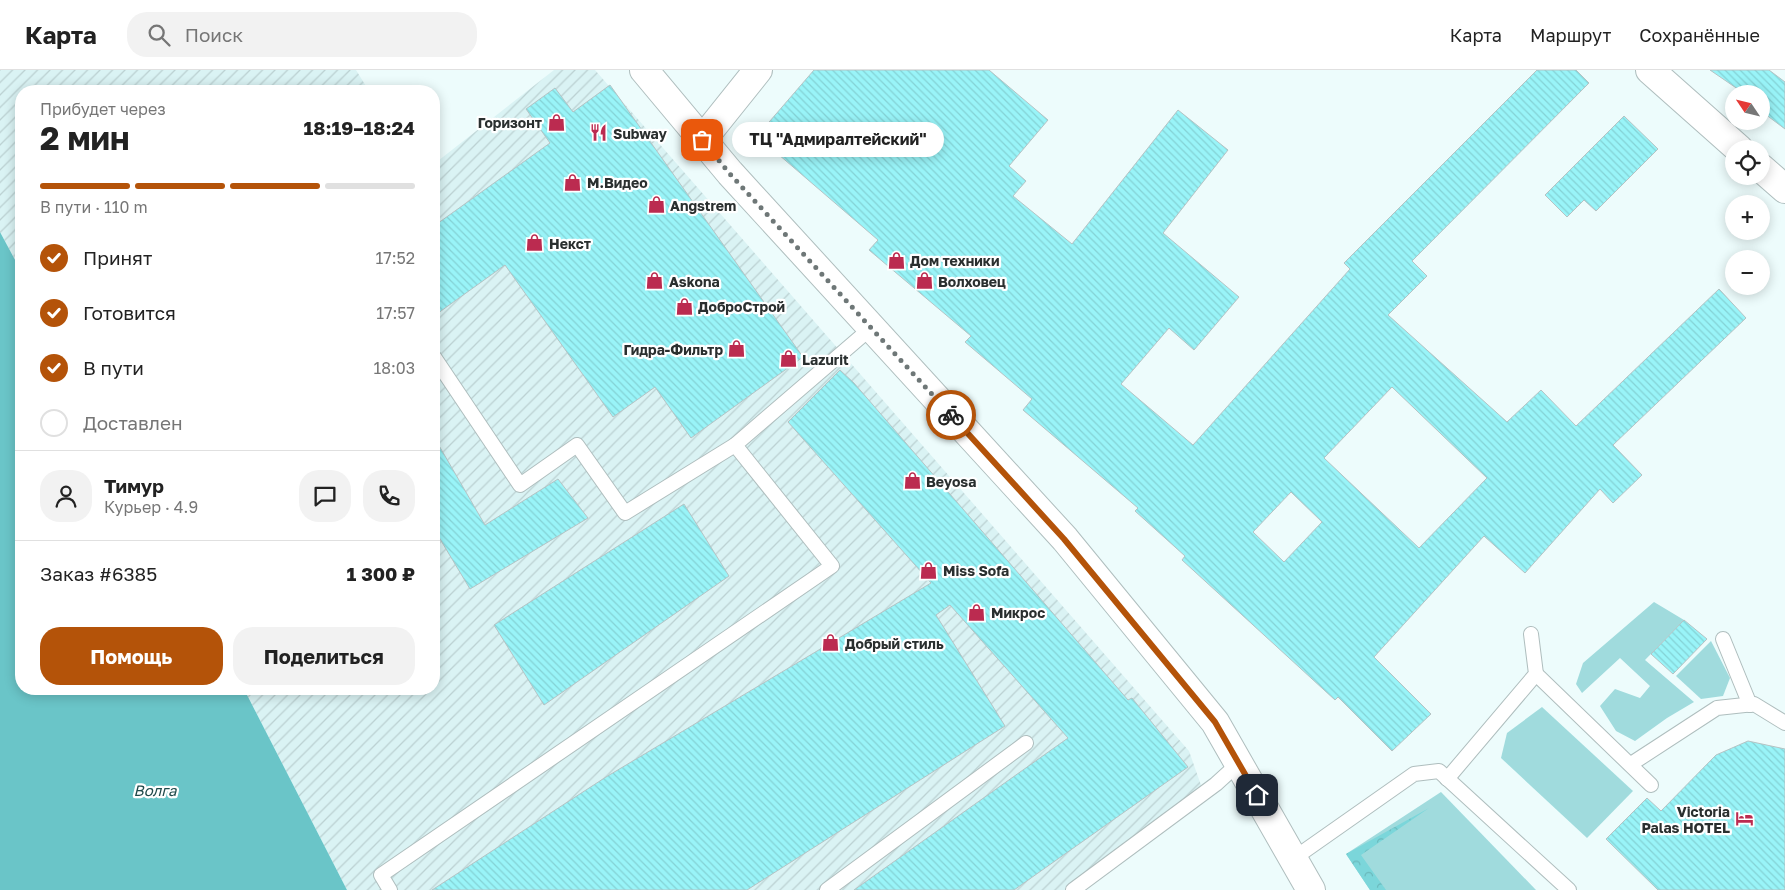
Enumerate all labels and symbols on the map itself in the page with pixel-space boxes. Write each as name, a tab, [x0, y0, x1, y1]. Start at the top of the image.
north arrow	[1725, 85, 1770, 130]
shop icon: Горизонт	[546, 112, 566, 132]
place label: Горизонт	[478, 114, 542, 131]
pin	[681, 119, 723, 161]
callout: ТЦ "Адмиралтейский"	[732, 122, 944, 158]
restaurant icon: Subway	[589, 123, 609, 143]
place label: Subway	[613, 125, 667, 142]
shop icon: М.Видео	[563, 172, 583, 192]
place label: М.Видео	[587, 174, 648, 191]
shop icon: Angstrem	[646, 195, 666, 215]
place label: Angstrem	[670, 197, 736, 214]
shop icon: Некст	[525, 233, 545, 253]
place label: Некст	[549, 235, 591, 252]
shop icon: Дом техники	[886, 250, 906, 270]
place label: Дом техники	[910, 252, 999, 269]
shop icon: Askona	[645, 271, 665, 291]
shop icon: Волховец	[914, 271, 934, 291]
place label: Askona	[669, 273, 720, 290]
place label: Волховец	[938, 273, 1006, 290]
shop icon: ДоброСтрой	[674, 296, 694, 316]
place label: ДоброСтрой	[698, 298, 785, 315]
shop icon: Гидра-Фильтр	[727, 339, 747, 359]
place label: Гидра-Фильтр	[624, 341, 723, 358]
shop icon: Lazurit	[778, 349, 798, 369]
place label: Lazurit	[802, 351, 849, 368]
courier	[926, 390, 976, 440]
shop icon: Beyosa	[902, 471, 922, 491]
place label: Beyosa	[926, 473, 976, 490]
shop icon: Miss Sofa	[919, 560, 939, 580]
place label: Miss Sofa	[943, 562, 1009, 579]
shop icon: Микрос	[967, 602, 987, 622]
place label: Микрос	[991, 604, 1045, 621]
shop icon: Добрый стиль	[821, 633, 841, 653]
place label: Добрый стиль	[845, 635, 944, 652]
pin	[1236, 774, 1278, 816]
water label: Волга	[134, 781, 177, 799]
place label: Victoria Palas HOTEL	[1641, 803, 1730, 836]
hotel icon: Victoria Palas HOTEL	[1734, 809, 1754, 829]

